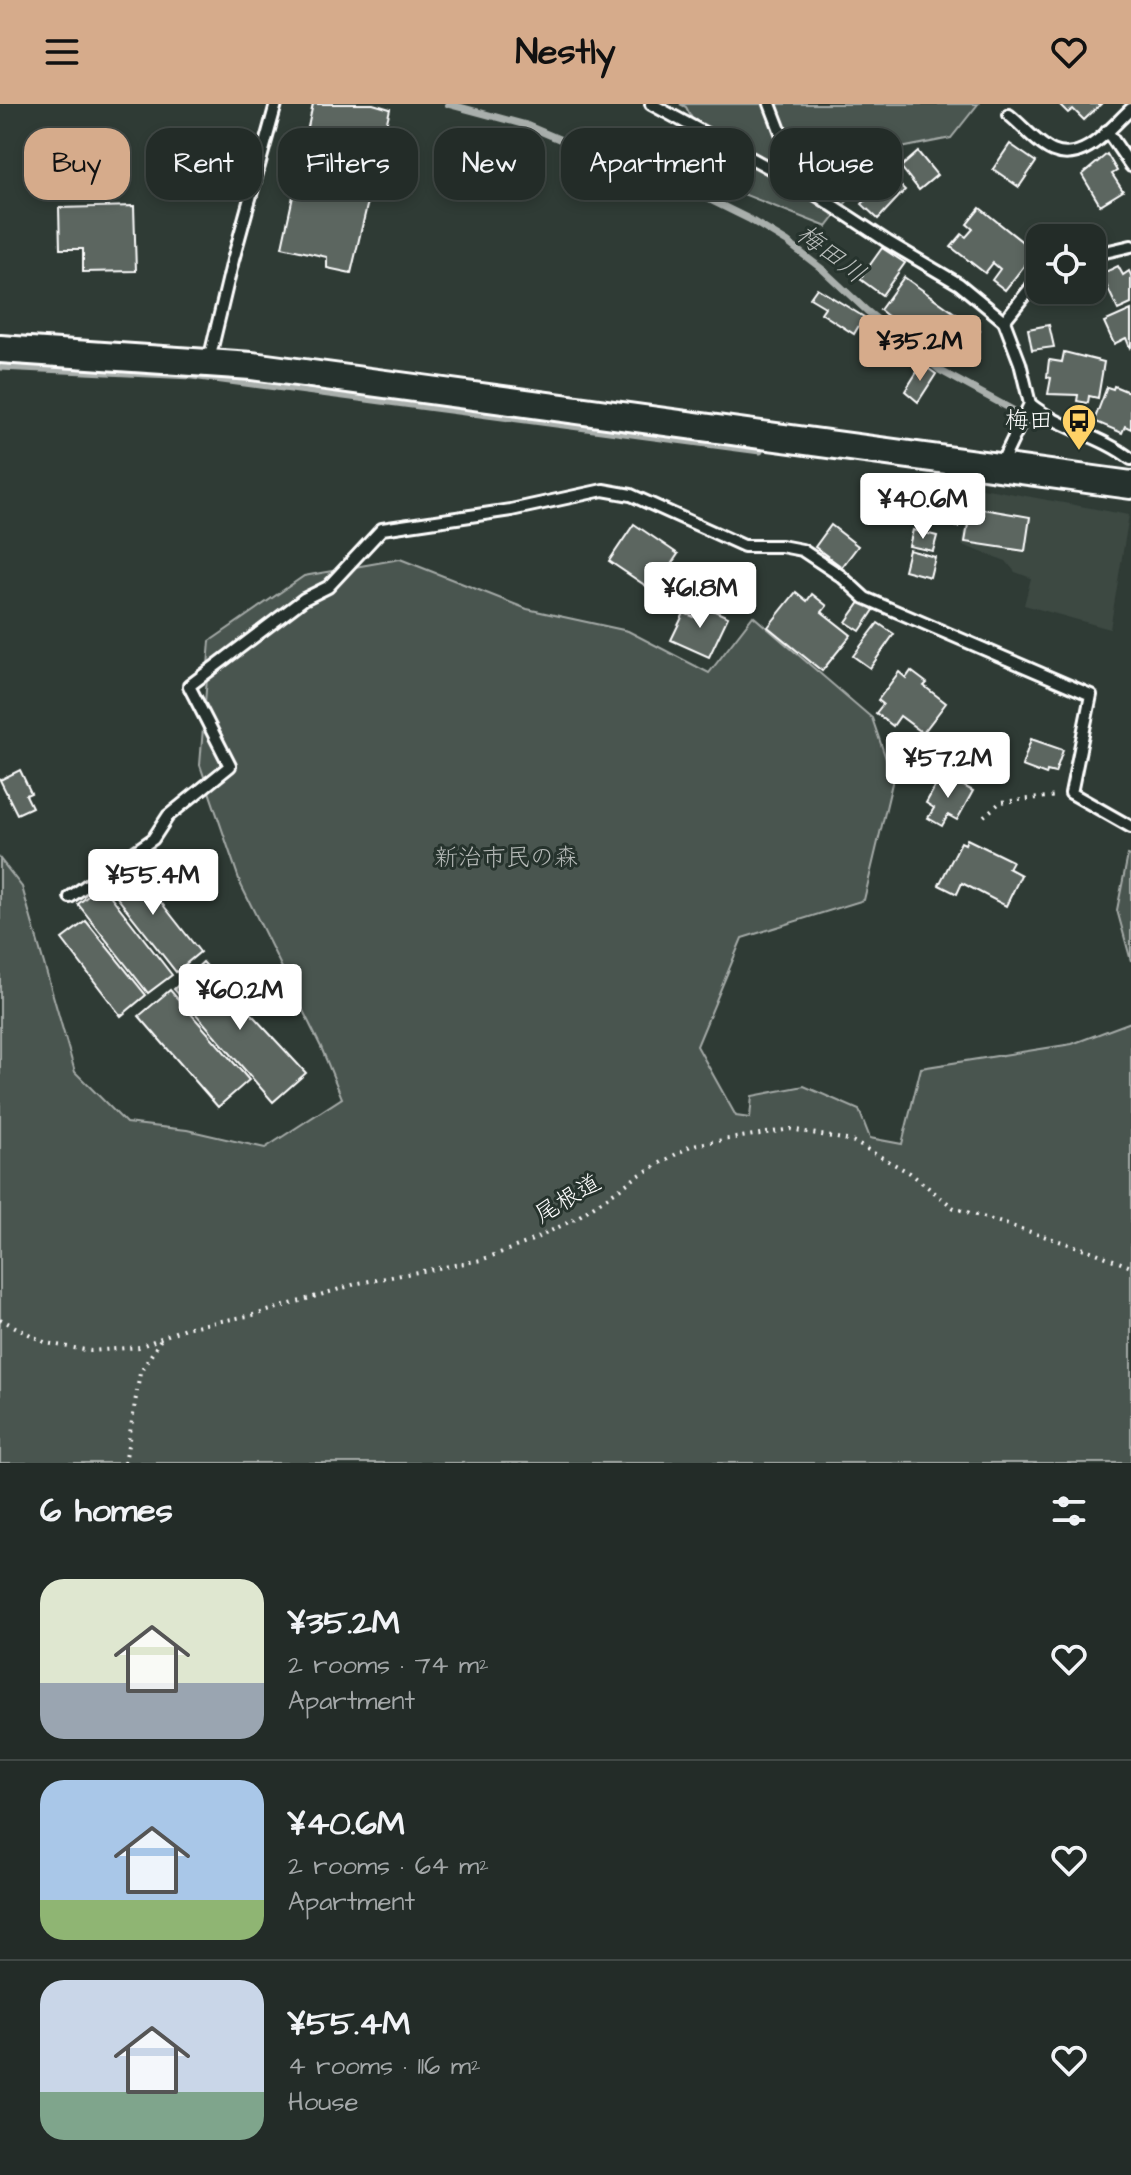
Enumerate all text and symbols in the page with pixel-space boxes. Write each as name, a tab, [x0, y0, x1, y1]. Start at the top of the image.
text: Nestly	[515, 27, 616, 78]
icon: menu	[40, 30, 84, 74]
icon: heart	[1047, 30, 1091, 74]
chip: Buy	[24, 128, 130, 200]
chip: Rent	[146, 128, 262, 200]
chip: Filters	[278, 128, 418, 200]
chip: New	[434, 128, 545, 200]
chip: Apartment	[561, 128, 754, 200]
chip: House	[770, 128, 902, 200]
water label: 梅田川	[789, 216, 873, 292]
map controls	[1026, 224, 1106, 304]
button: locate	[1026, 224, 1106, 304]
pin: ¥35.2M	[855, 315, 985, 383]
text: ¥35.2M	[877, 323, 963, 359]
bus stop icon: 梅田	[1060, 402, 1098, 452]
place label: 梅田	[1005, 404, 1053, 438]
pin: ¥40.6M	[858, 473, 988, 541]
text: ¥40.6M	[878, 481, 968, 517]
pin: ¥61.8M	[635, 562, 765, 630]
text: ¥61.8M	[662, 570, 738, 606]
pin: ¥57.2M	[883, 732, 1013, 800]
text: ¥57.2M	[904, 740, 992, 776]
park label: 新治市民の森	[434, 841, 578, 875]
pin: ¥55.4M	[88, 849, 218, 917]
text: ¥55.4M	[106, 857, 200, 893]
pin: ¥60.2M	[175, 964, 305, 1032]
text: ¥60.2M	[197, 972, 283, 1008]
street label: 尾根道	[528, 1166, 608, 1232]
text: 6 homes	[40, 1487, 173, 1535]
icon: filters	[1047, 1489, 1091, 1533]
text: ¥35.2M	[288, 1599, 400, 1647]
icon: home	[104, 1611, 200, 1707]
icon: heart	[1047, 1637, 1091, 1681]
text: 2 rooms · 74 m²	[288, 1647, 489, 1683]
text: Apartment	[288, 1683, 415, 1719]
text: ¥40.6M	[288, 1800, 405, 1848]
icon: home	[104, 1812, 200, 1908]
icon: heart	[1047, 1838, 1091, 1882]
text: 2 rooms · 64 m²	[288, 1848, 489, 1884]
text: Apartment	[288, 1884, 415, 1920]
text: ¥55.4M	[288, 2000, 410, 2048]
icon: home	[104, 2012, 200, 2108]
icon: heart	[1047, 2038, 1091, 2082]
text: 4 rooms · 116 m²	[288, 2048, 481, 2084]
text: House	[288, 2084, 359, 2120]

